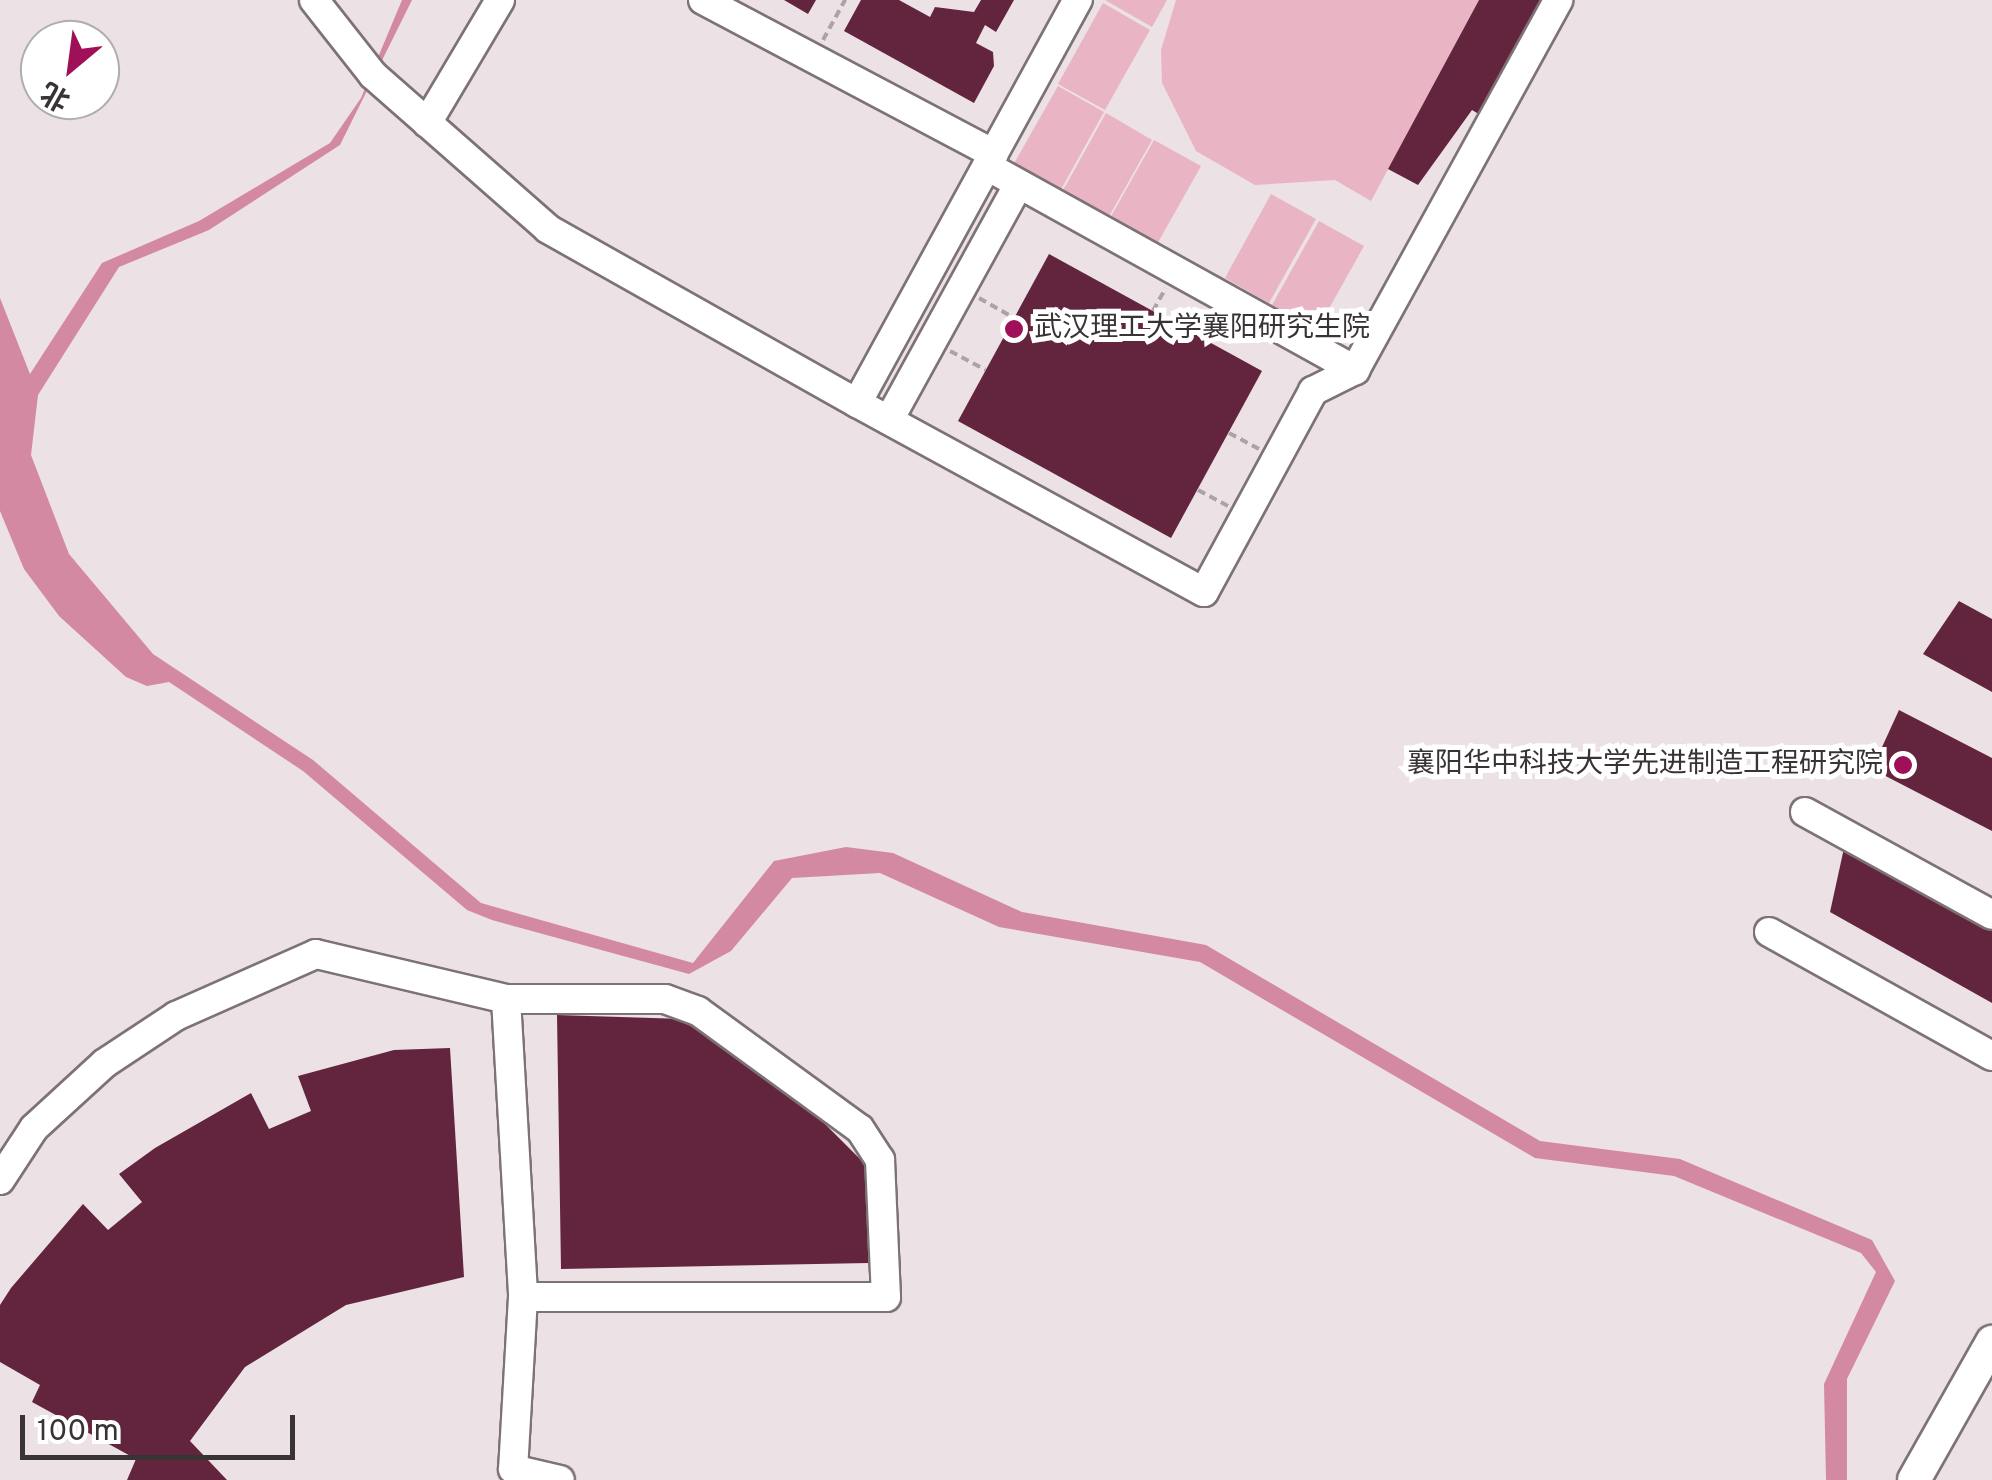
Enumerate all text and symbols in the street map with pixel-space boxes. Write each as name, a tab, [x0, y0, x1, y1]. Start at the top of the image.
north arrow	[20, 20, 120, 120]
text: 北	[35, 72, 77, 117]
place label: 武汉理工大学襄阳研究生院	[1034, 312, 1370, 346]
marker: 武汉理工大学襄阳研究生院	[1003, 318, 1025, 340]
place label: 襄阳华中科技大学先进制造工程研究院	[1407, 748, 1883, 782]
marker: 襄阳华中科技大学先进制造工程研究院	[1892, 754, 1914, 776]
scale bar	[25, 1395, 300, 1457]
text: 100 m	[37, 1414, 119, 1451]

